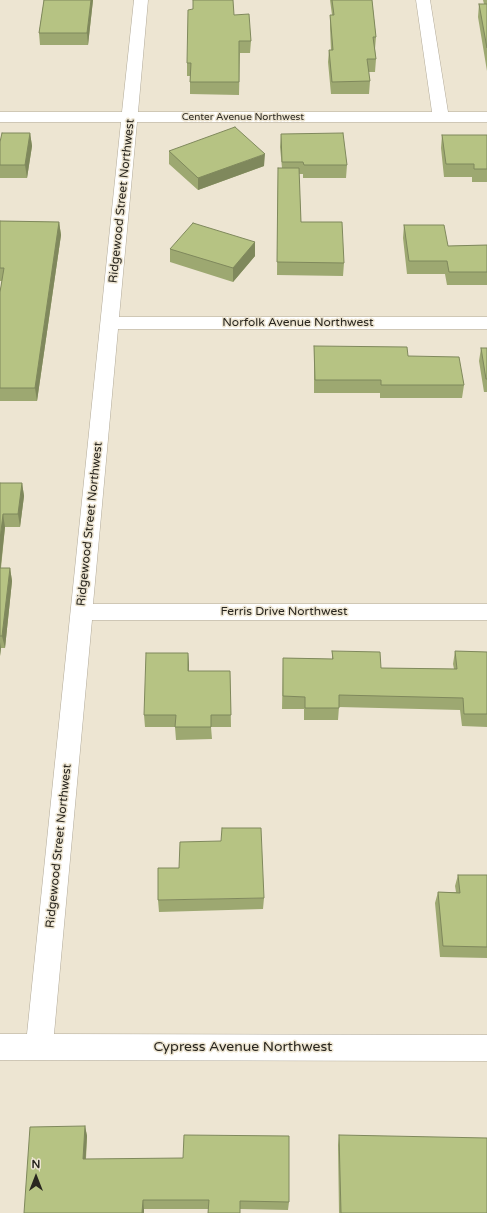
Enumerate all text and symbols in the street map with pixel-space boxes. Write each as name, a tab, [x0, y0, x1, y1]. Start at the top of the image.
street label: Center Avenue Northwest	[182, 111, 304, 123]
street label: Ridgewood Street Northwest	[106, 118, 138, 284]
street label: Norfolk Avenue Northwest	[222, 316, 374, 330]
street label: Ridgewood Street Northwest	[74, 441, 106, 607]
street label: Ferris Drive Northwest	[221, 605, 347, 619]
street label: Ridgewood Street Northwest	[43, 763, 75, 929]
street label: Cypress Avenue Northwest	[154, 1039, 332, 1055]
north arrow	[16, 1157, 56, 1197]
text: N	[32, 1158, 40, 1171]

